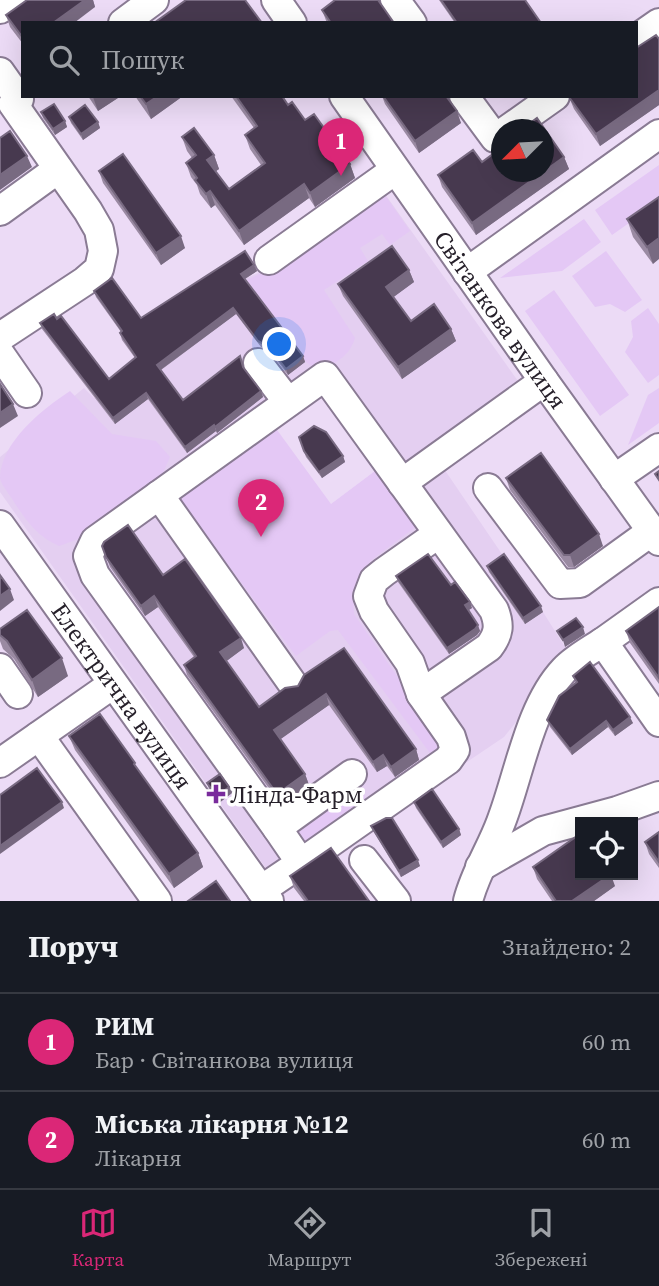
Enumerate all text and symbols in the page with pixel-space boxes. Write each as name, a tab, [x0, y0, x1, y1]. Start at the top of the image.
search box	[21, 21, 638, 98]
icon: search	[45, 41, 83, 79]
text: Пошук	[101, 42, 184, 78]
pin: 1	[318, 118, 364, 176]
north arrow	[491, 119, 554, 182]
street label: Світанкова вулиця	[427, 224, 575, 415]
your location	[262, 327, 296, 361]
pin: 2	[238, 479, 284, 537]
street label: Електрична вулиця	[44, 596, 200, 796]
place label: Лінда-Фарм	[230, 778, 363, 811]
marker: Лінда-Фарм	[208, 786, 224, 802]
map controls	[575, 817, 638, 880]
button: locate	[575, 817, 638, 880]
text: Поруч	[28, 926, 118, 967]
text: Знайдено: 2	[502, 931, 631, 963]
text: РИМ	[95, 1008, 154, 1044]
text: 1	[45, 1026, 57, 1058]
text: 60 m	[582, 1026, 631, 1058]
text: Бар · Світанкова вулиця	[95, 1044, 354, 1076]
text: Міська лікарня №12	[95, 1106, 349, 1142]
text: 2	[45, 1124, 57, 1156]
text: 60 m	[582, 1124, 631, 1156]
text: Лікарня	[95, 1142, 182, 1174]
tab: Карта	[72, 1204, 124, 1272]
tab: Маршрут	[268, 1204, 351, 1272]
tab: Збережені	[495, 1204, 587, 1272]

